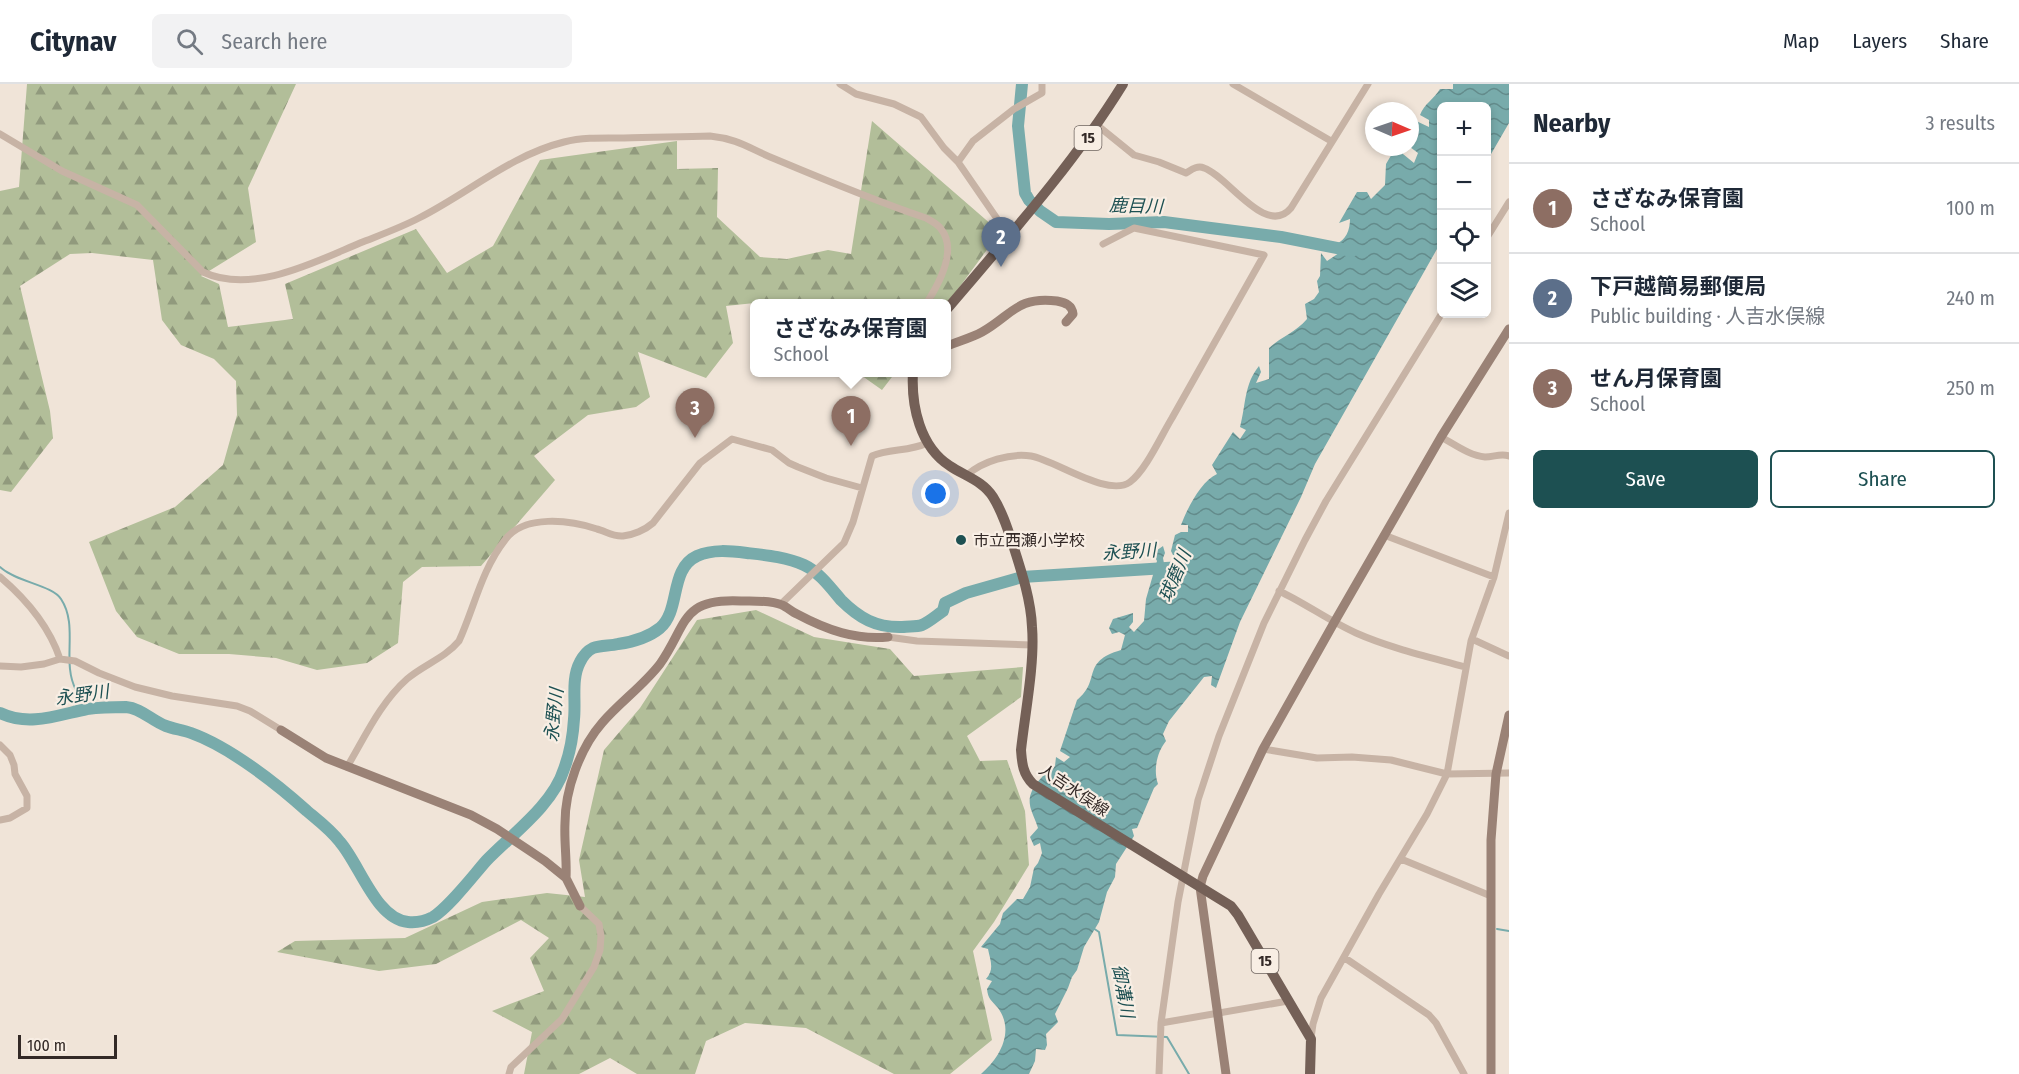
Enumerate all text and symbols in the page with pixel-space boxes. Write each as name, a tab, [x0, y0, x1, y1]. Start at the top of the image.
search box	[152, 14, 572, 68]
text: Citynav	[30, 25, 116, 58]
icon: search	[173, 25, 206, 58]
text: Search here	[221, 28, 327, 55]
text: Map	[1783, 28, 1819, 54]
text: Layers	[1852, 28, 1907, 54]
text: Share	[1940, 28, 1989, 54]
north arrow	[1365, 102, 1419, 156]
map controls	[1437, 102, 1491, 318]
button: +	[1437, 102, 1491, 156]
text: Nearby	[1533, 108, 1610, 139]
text: 3 results	[1926, 111, 1995, 135]
road number: 15	[1074, 126, 1102, 150]
button: −	[1437, 156, 1491, 210]
text: さざなみ保育園	[1590, 185, 1744, 212]
water label: 鹿目川	[1109, 194, 1165, 218]
text: 1	[1548, 196, 1557, 220]
text: 100 m	[1946, 196, 1995, 220]
button: locate	[1437, 210, 1491, 264]
text: School	[1590, 212, 1645, 236]
pin: 2	[982, 218, 1020, 267]
button: layers	[1437, 264, 1491, 318]
text: 下戸越簡易郵便局	[1590, 273, 1766, 300]
text: 2	[1548, 286, 1557, 310]
text: 240 m	[1946, 286, 1995, 310]
popup	[750, 299, 951, 377]
text: Public building · 人吉水俣線	[1590, 304, 1825, 328]
text: さざなみ保育園	[773, 315, 928, 342]
text: School	[773, 342, 829, 366]
text: せん月保育園	[1590, 365, 1722, 392]
text: 3	[1548, 376, 1557, 400]
text: 250 m	[1947, 376, 1995, 400]
pin: 3	[676, 388, 714, 438]
text: School	[1590, 392, 1645, 416]
pin: 1	[832, 396, 870, 446]
button: Save	[1533, 450, 1758, 508]
button: Share	[1770, 450, 1995, 508]
your location	[921, 479, 950, 508]
place label: 市立西瀬小学校	[973, 531, 1085, 550]
marker: 市立西瀬小学校	[954, 533, 968, 547]
water label: 永野川	[1101, 539, 1159, 565]
water label: 球磨川	[1154, 545, 1196, 605]
water label: 永野川	[54, 680, 112, 710]
water label: 永野川	[540, 685, 568, 743]
street label: 人吉水俣線	[1036, 760, 1112, 820]
road number: 15	[1252, 949, 1278, 973]
water label: 御溝川	[1107, 963, 1139, 1021]
scale bar	[18, 1032, 117, 1060]
text: 100 m	[27, 1036, 66, 1055]

